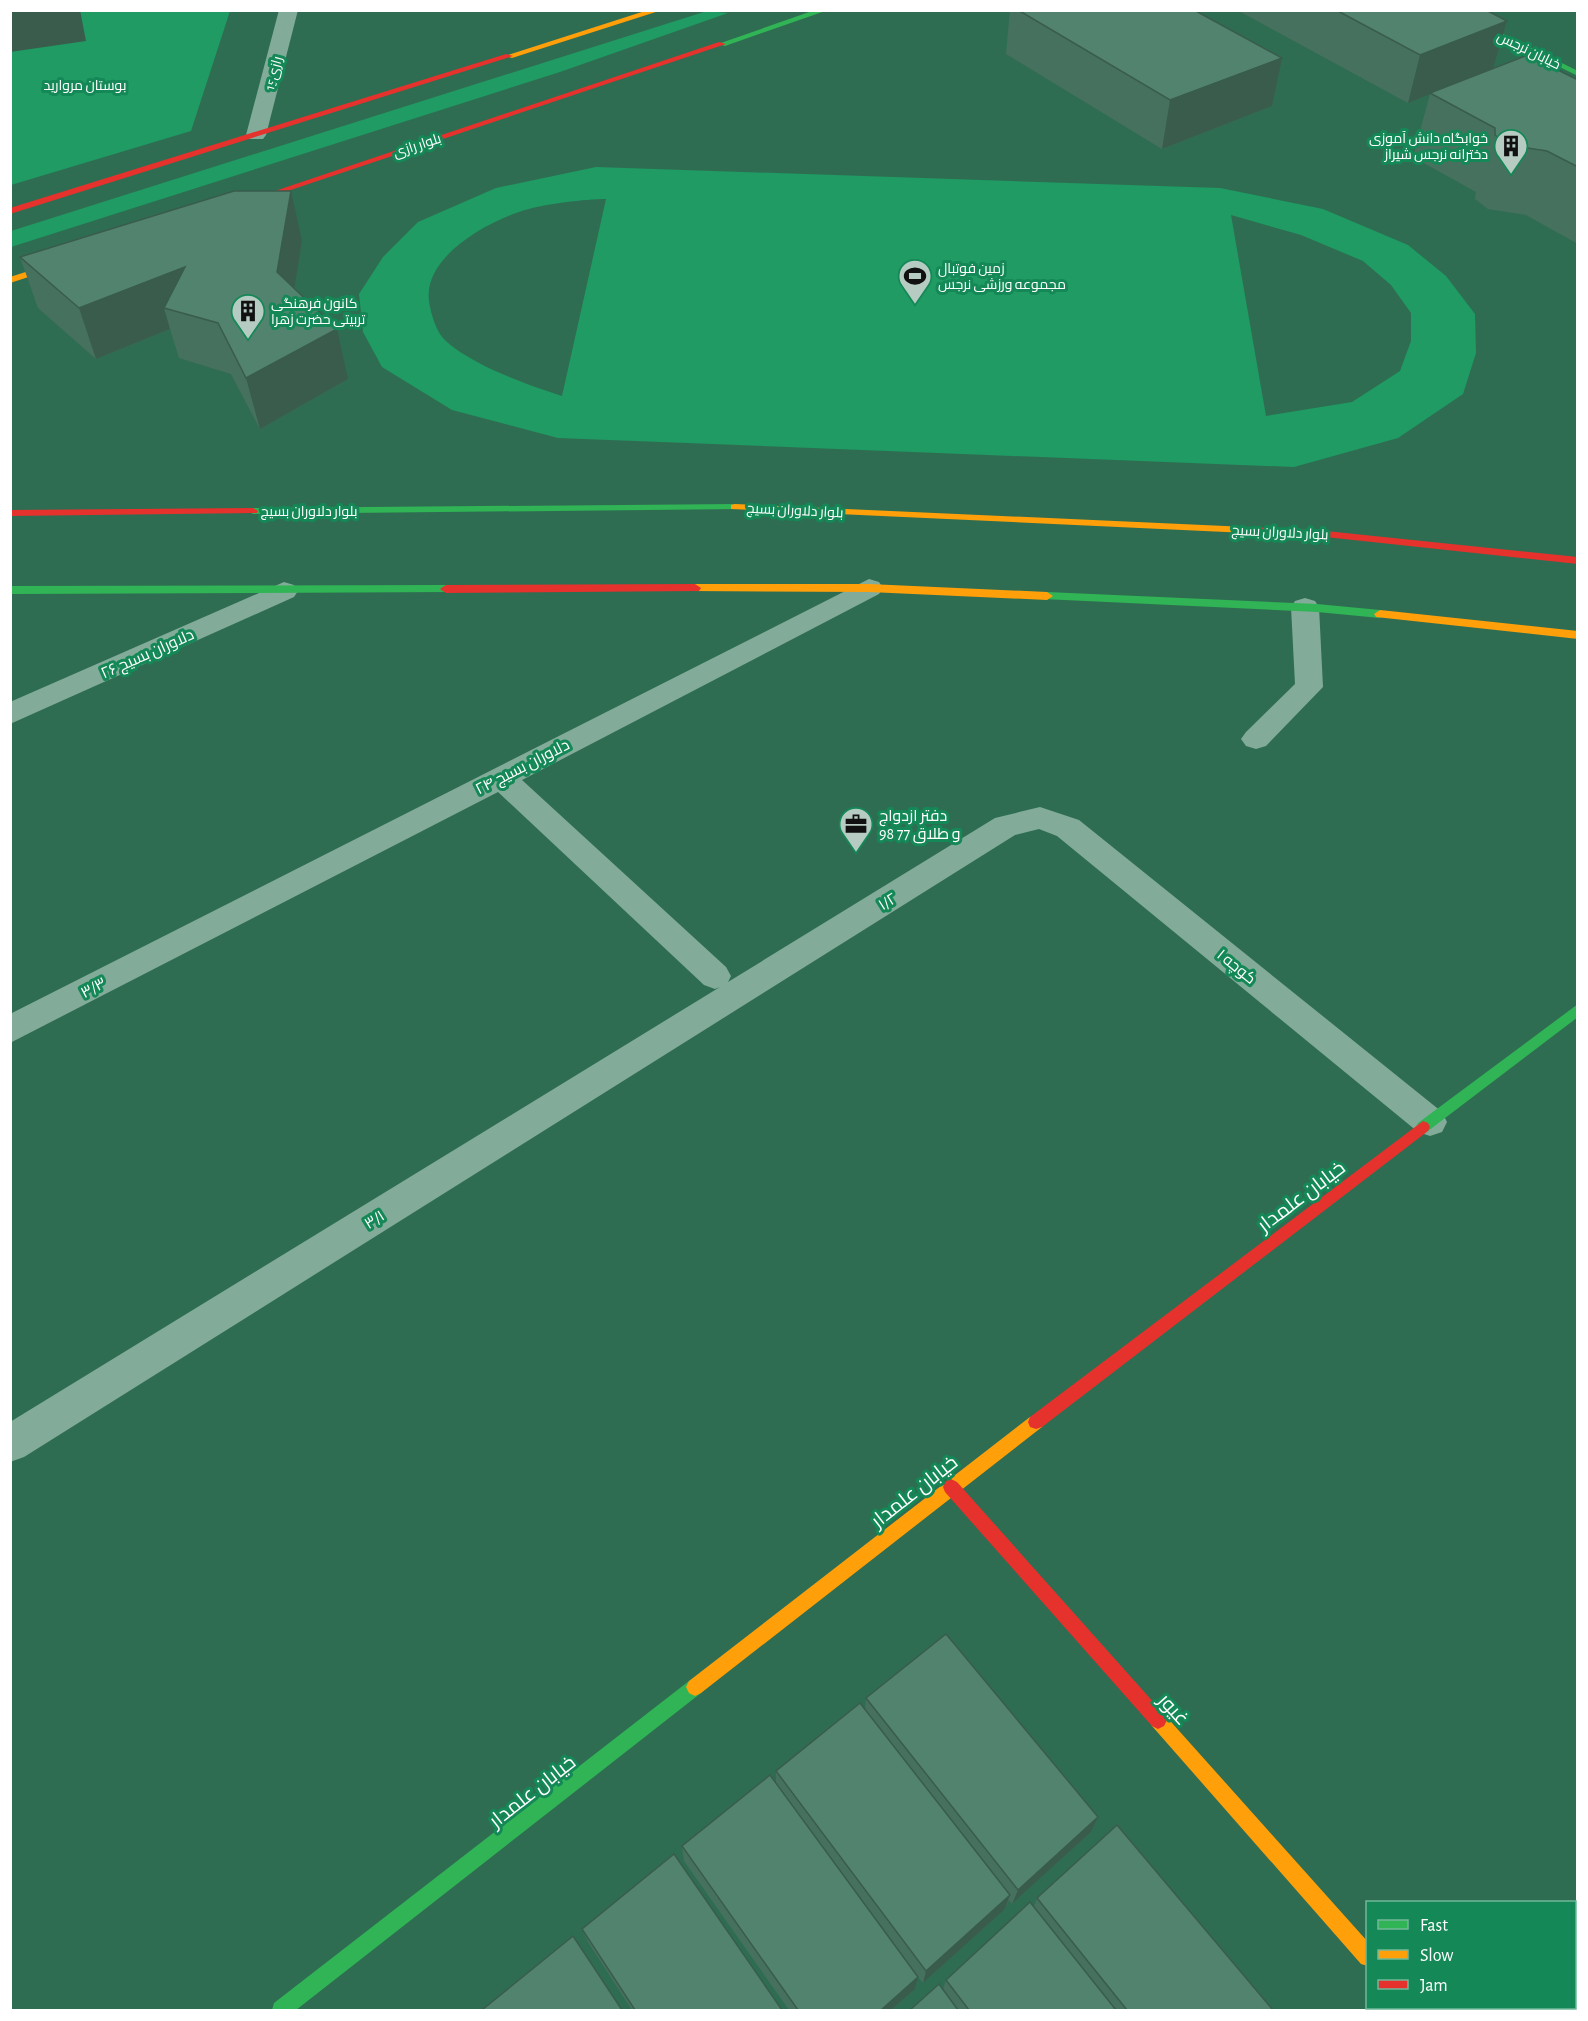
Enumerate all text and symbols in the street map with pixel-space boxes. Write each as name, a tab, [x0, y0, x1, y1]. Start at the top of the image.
street label: خیابان نرجس	[1495, 30, 1562, 72]
street label: 15رازی	[263, 55, 285, 92]
park label: بوستان مروارید	[44, 79, 126, 93]
building icon: خوابگاه دانش آموزی دخترانه نرجس شیراز	[1493, 128, 1529, 175]
place label: خوابگاه دانش آموزی دخترانه نرجس شیراز	[1369, 131, 1488, 162]
street label: بلوار رازی	[392, 132, 443, 160]
sports icon: زمین فوتبال مجموعه ورزشی نرجس	[897, 258, 933, 305]
place label: زمین فوتبال مجموعه ورزشی نرجس	[938, 262, 1066, 292]
building icon: کانون فرهنگی تربیتی حضرت زهرا	[230, 293, 266, 340]
place label: کانون فرهنگی تربیتی حضرت زهرا	[271, 297, 365, 327]
street label: بلوار دلاوران بسیج	[746, 501, 844, 522]
street label: بلوار دلاوران بسیج	[260, 505, 358, 520]
street label: بلوار دلاوران بسیج	[1231, 523, 1329, 544]
street label: دلاوران بسیج ۲۶	[98, 626, 198, 684]
street label: دلاوران بسیج ۲۴	[473, 736, 573, 800]
office icon: دفتر ازدواج 98 و طلاق 77	[838, 806, 874, 853]
place label: دفتر ازدواج 98 و طلاق 77	[879, 808, 961, 844]
street label: ۱/۲	[876, 890, 899, 913]
street label: کوچه ۱	[1212, 946, 1259, 989]
street label: ۳/۳	[78, 975, 109, 1001]
street label: خیابان علمدار	[1253, 1158, 1350, 1238]
street label: ۳/۱	[362, 1208, 387, 1232]
street label: خیابان علمدار	[867, 1452, 963, 1534]
street label: غیور	[1153, 1689, 1192, 1730]
street label: خیابان علمدار	[485, 1752, 581, 1834]
legend	[1366, 1901, 1576, 2009]
text: Fast	[1420, 1917, 1448, 1935]
text: Slow	[1420, 1947, 1453, 1965]
text: Jam	[1420, 1977, 1448, 1995]

